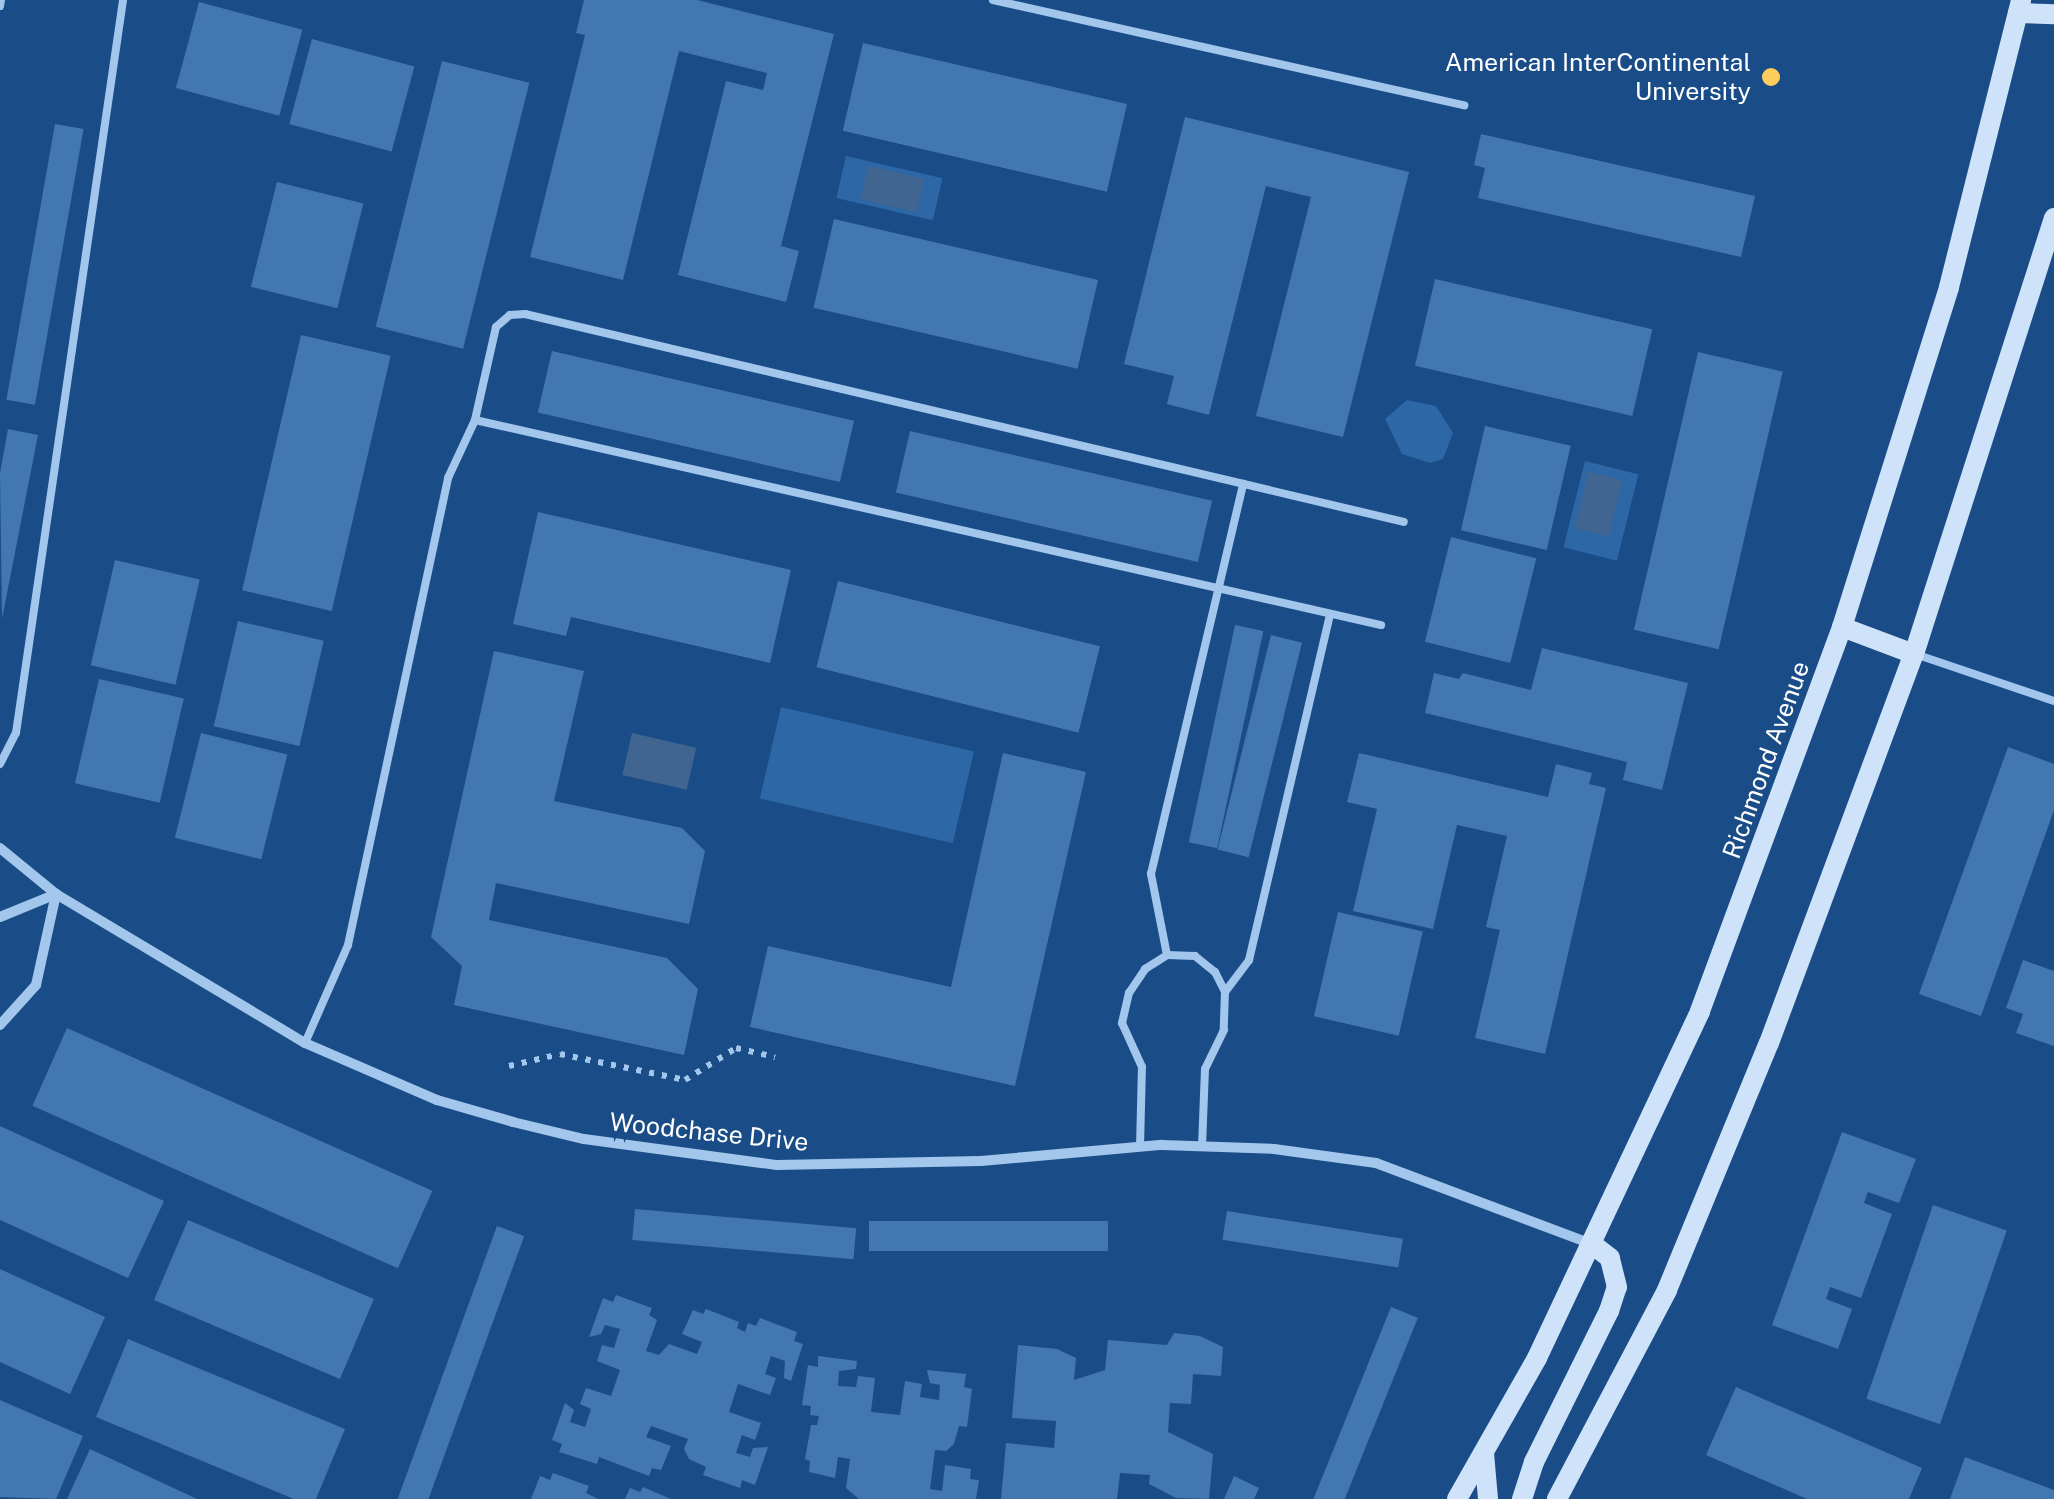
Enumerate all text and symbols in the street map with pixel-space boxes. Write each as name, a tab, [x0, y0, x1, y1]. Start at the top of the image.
place label: American InterContinental University	[1445, 48, 1751, 107]
marker: American InterContinental University	[1760, 66, 1782, 88]
street label: Richmond Avenue	[1716, 657, 1816, 863]
street label: Woodchase Drive	[608, 1107, 810, 1157]

